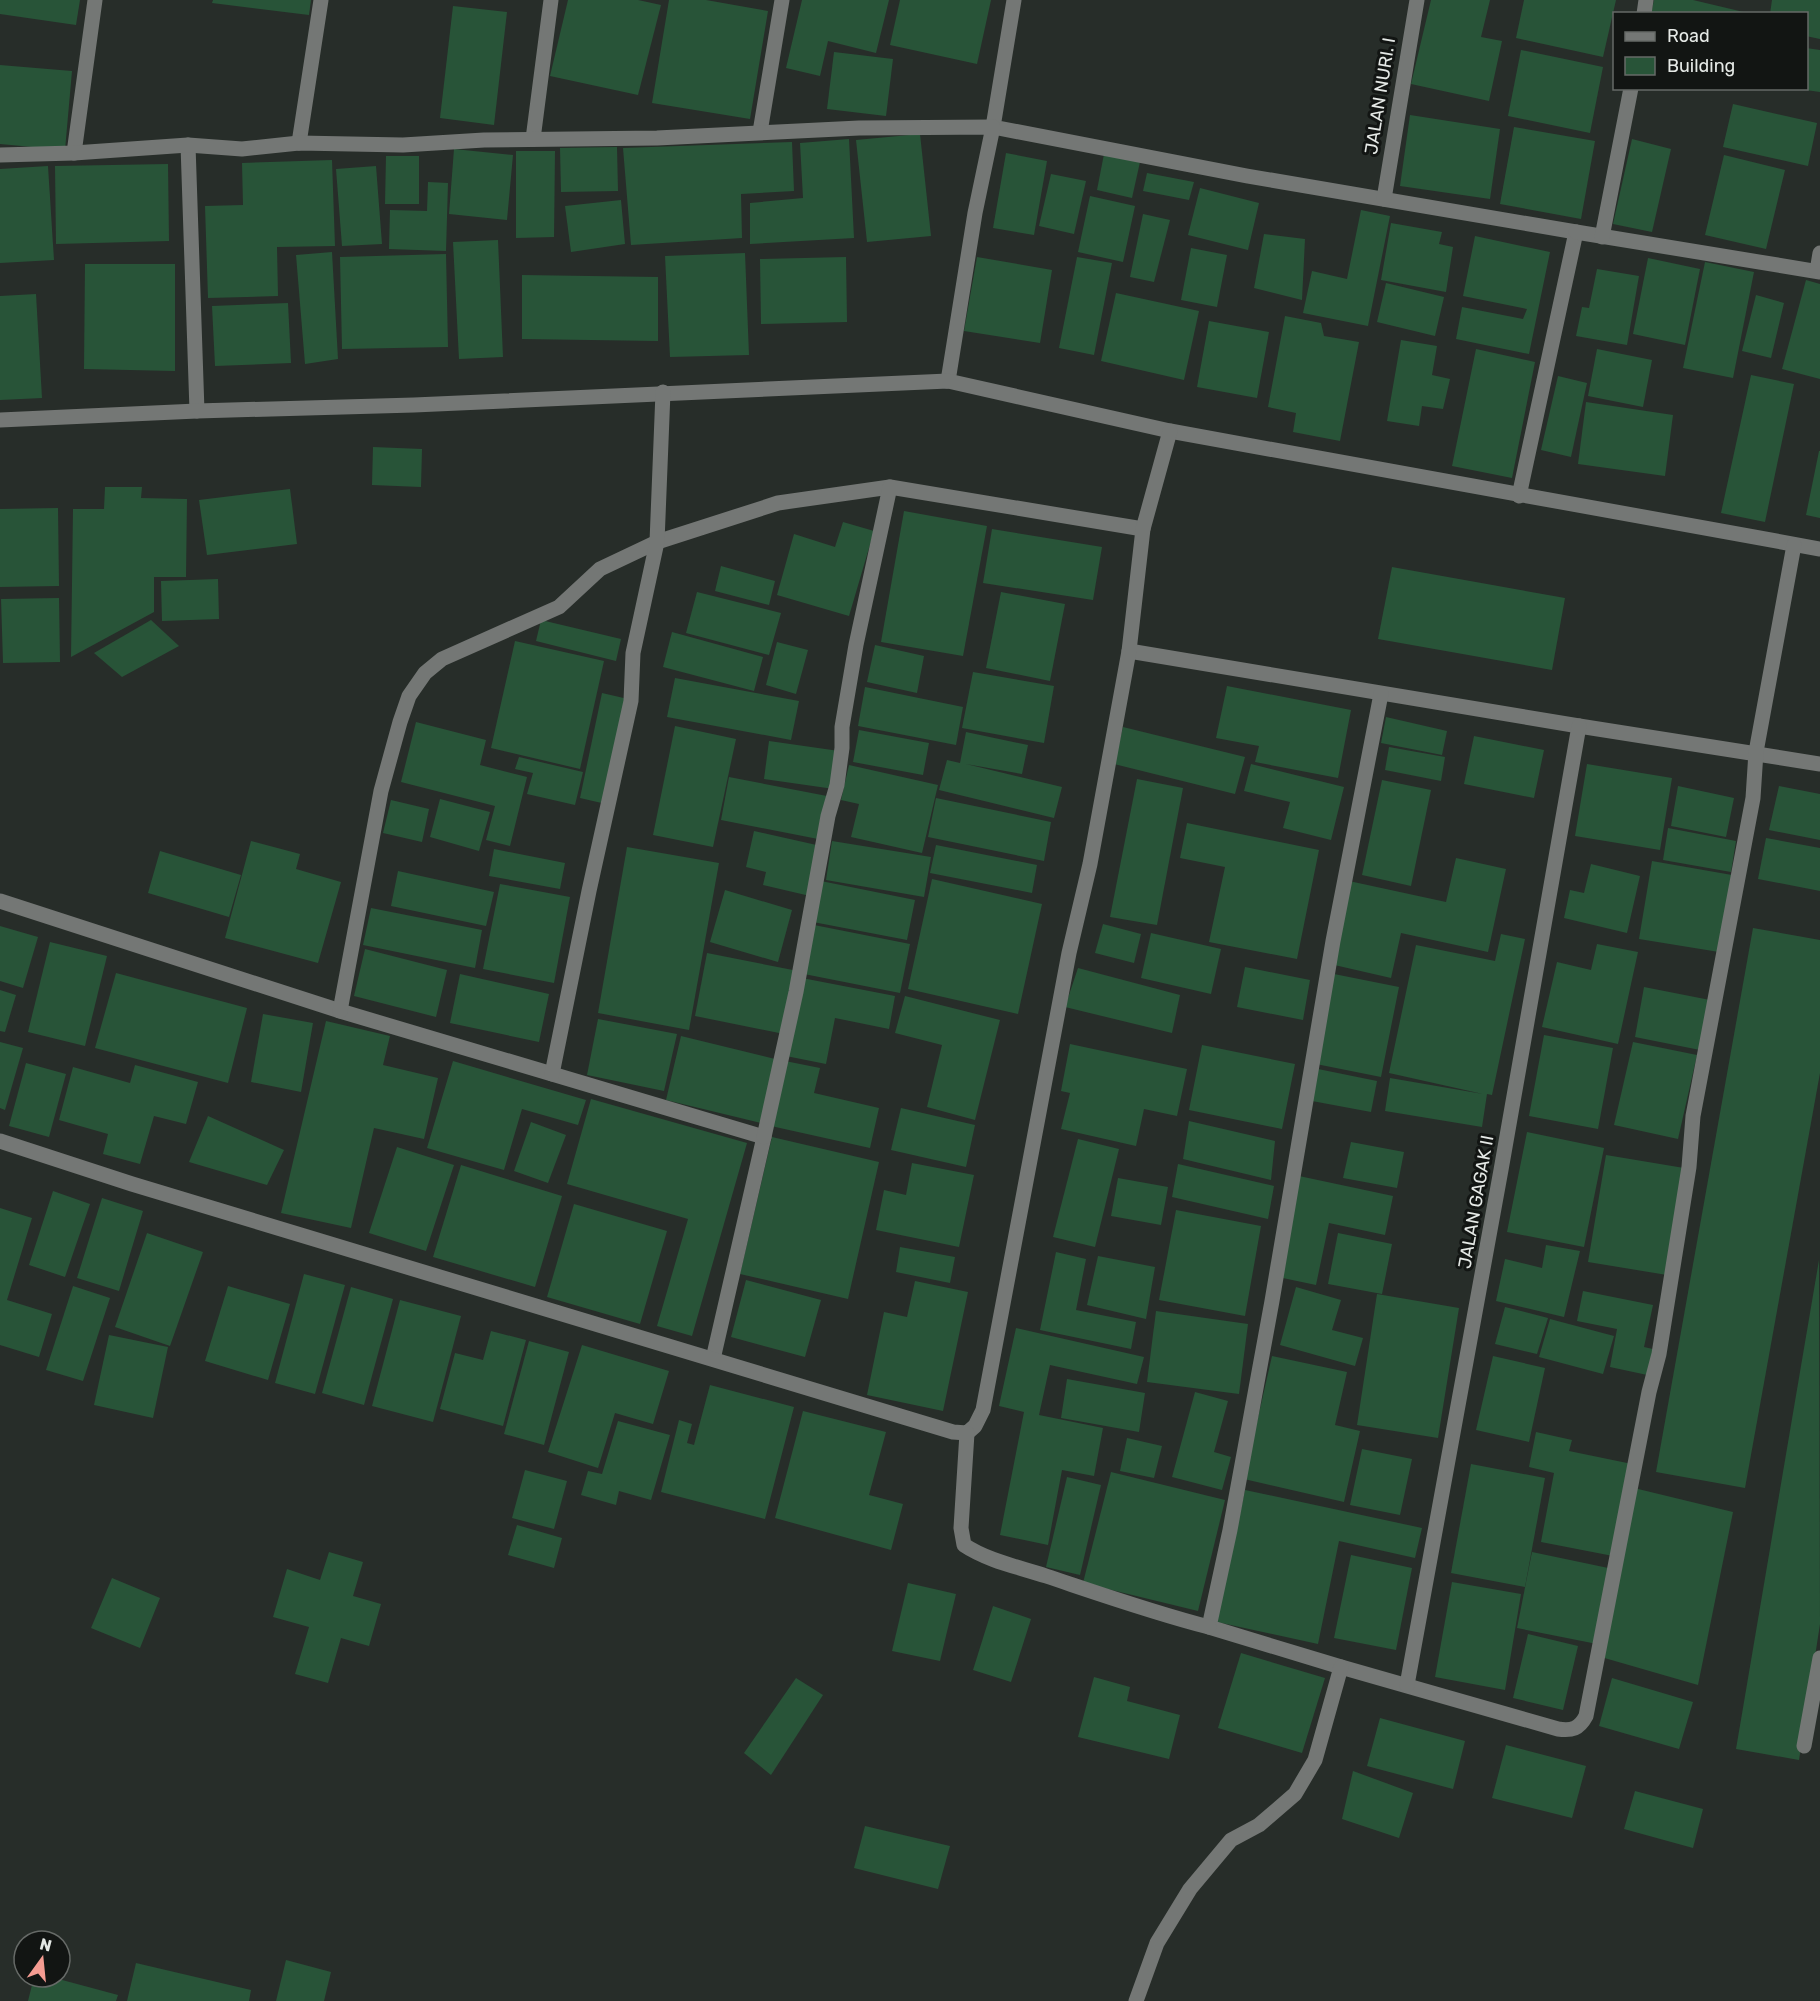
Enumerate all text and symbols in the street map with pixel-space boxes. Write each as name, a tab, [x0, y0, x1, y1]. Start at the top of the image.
legend	[1613, 12, 1808, 90]
text: Road	[1667, 25, 1710, 47]
street label: JALAN NURI. I	[1360, 36, 1400, 156]
text: Building	[1667, 55, 1735, 77]
street label: JALAN GAGAK II	[1453, 1134, 1499, 1270]
north arrow	[12, 1929, 72, 1989]
text: N	[38, 1934, 54, 1956]

